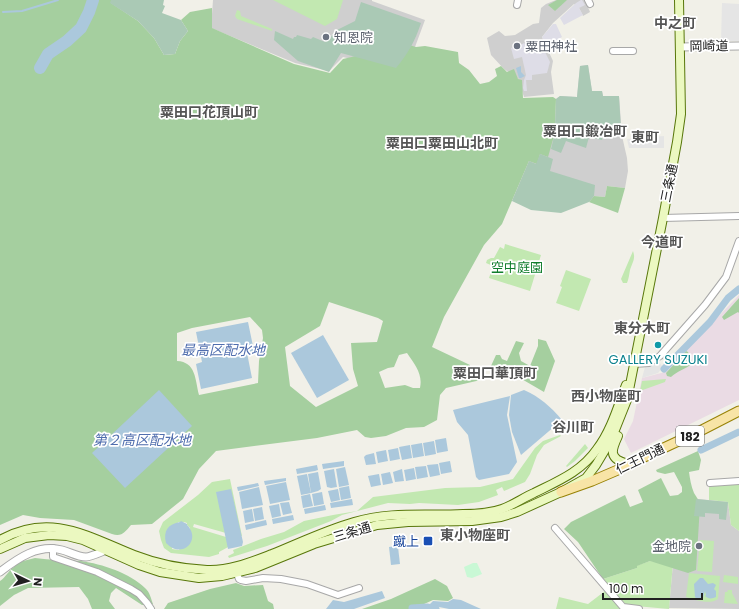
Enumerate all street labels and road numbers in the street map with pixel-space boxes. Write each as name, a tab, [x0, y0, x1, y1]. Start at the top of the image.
street label: 岡崎道	[689, 36, 729, 56]
street label: 三条通	[656, 162, 682, 204]
road number: 182	[676, 426, 704, 446]
street label: 仁王門通	[612, 439, 668, 479]
street label: 三条通	[331, 517, 373, 547]

